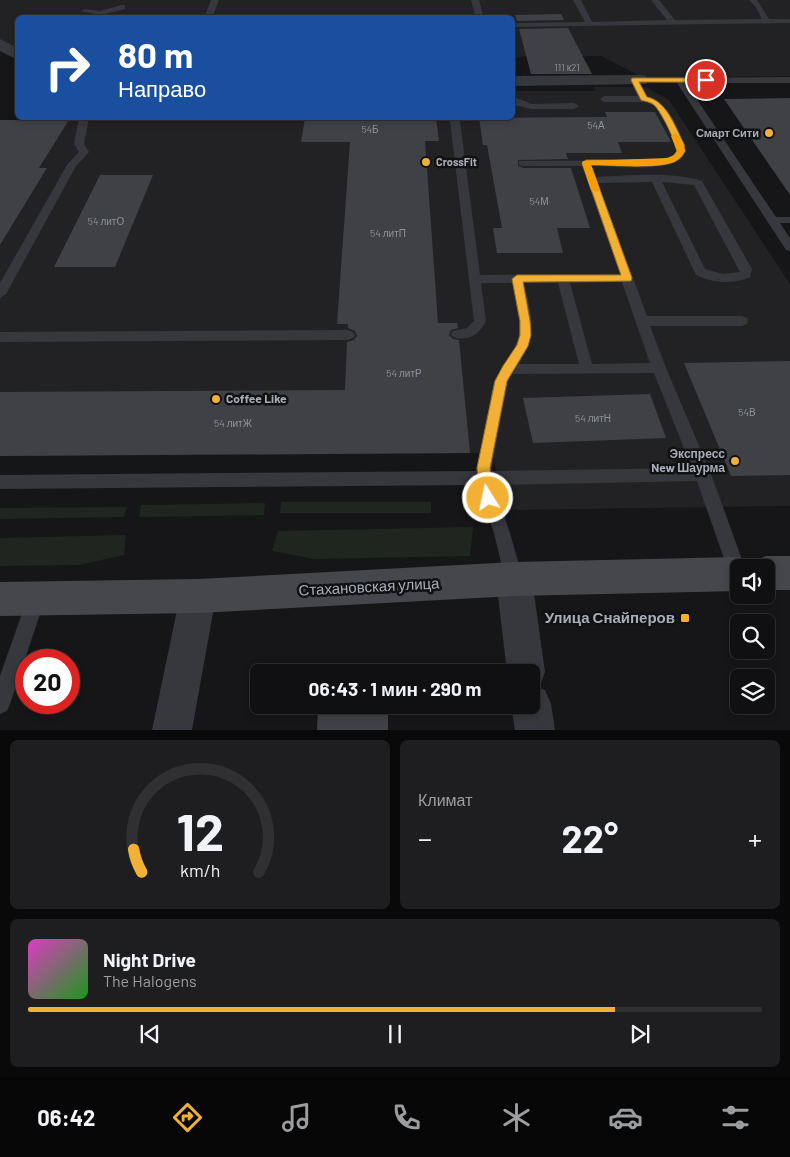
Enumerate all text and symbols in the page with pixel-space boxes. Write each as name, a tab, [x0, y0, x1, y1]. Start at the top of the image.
text: 80 m	[118, 33, 193, 75]
icon: right	[35, 35, 100, 100]
pin	[685, 59, 727, 101]
house number: 111 к21	[554, 61, 580, 73]
icon: arrive	[692, 66, 720, 94]
text: Направо	[118, 75, 206, 101]
house number: 54А	[587, 119, 605, 131]
house number: 54Б	[361, 123, 379, 135]
place label: Смарт Сити	[696, 126, 759, 139]
marker: Смарт Сити	[763, 127, 775, 139]
place label: CrossFit	[436, 155, 477, 168]
marker: CrossFit	[420, 156, 432, 168]
house number: 54М	[530, 195, 548, 207]
house number: 54 литО	[88, 215, 124, 227]
house number: 54 литП	[370, 227, 406, 239]
house number: 54 литР	[386, 367, 422, 379]
place label: Coffee Like	[226, 391, 287, 405]
marker: Coffee Like	[210, 393, 222, 405]
house number: 54В	[738, 406, 756, 418]
house number: 54 литН	[575, 412, 611, 424]
house number: 54 литЖ	[214, 417, 253, 429]
place label: Экспресс New Шаурма	[651, 446, 725, 475]
marker: Экспресс New Шаурма	[729, 455, 741, 467]
position arrow	[461, 471, 513, 523]
map controls	[730, 559, 775, 714]
button: sound	[730, 559, 775, 604]
street label: Стахановская улица	[298, 573, 441, 599]
place label: Улица Снайперов	[545, 608, 675, 626]
marker: Улица Снайперов	[679, 612, 691, 624]
button: search	[730, 614, 775, 659]
speed limit sign: 20	[15, 649, 80, 714]
button: layers	[730, 669, 775, 714]
text: 06:43 · 1 мин · 290 m	[309, 677, 481, 700]
text: Климат	[418, 790, 472, 809]
text: 12	[176, 799, 224, 861]
text: 22°	[562, 815, 618, 861]
text: −	[418, 821, 432, 855]
text: +	[748, 821, 762, 855]
text: km/h	[180, 859, 220, 881]
text: Night Drive	[103, 948, 196, 971]
text: The Halogens	[103, 971, 197, 990]
icon: previous	[136, 1020, 164, 1048]
icon: pause	[381, 1020, 409, 1048]
icon: next	[626, 1020, 654, 1048]
icon: directions	[170, 1100, 205, 1135]
icon: music	[279, 1100, 314, 1135]
icon: phone	[389, 1100, 424, 1135]
icon: climate	[499, 1100, 534, 1135]
icon: car	[608, 1100, 643, 1135]
icon: filters	[718, 1100, 753, 1135]
text: 06:42	[37, 1104, 95, 1130]

